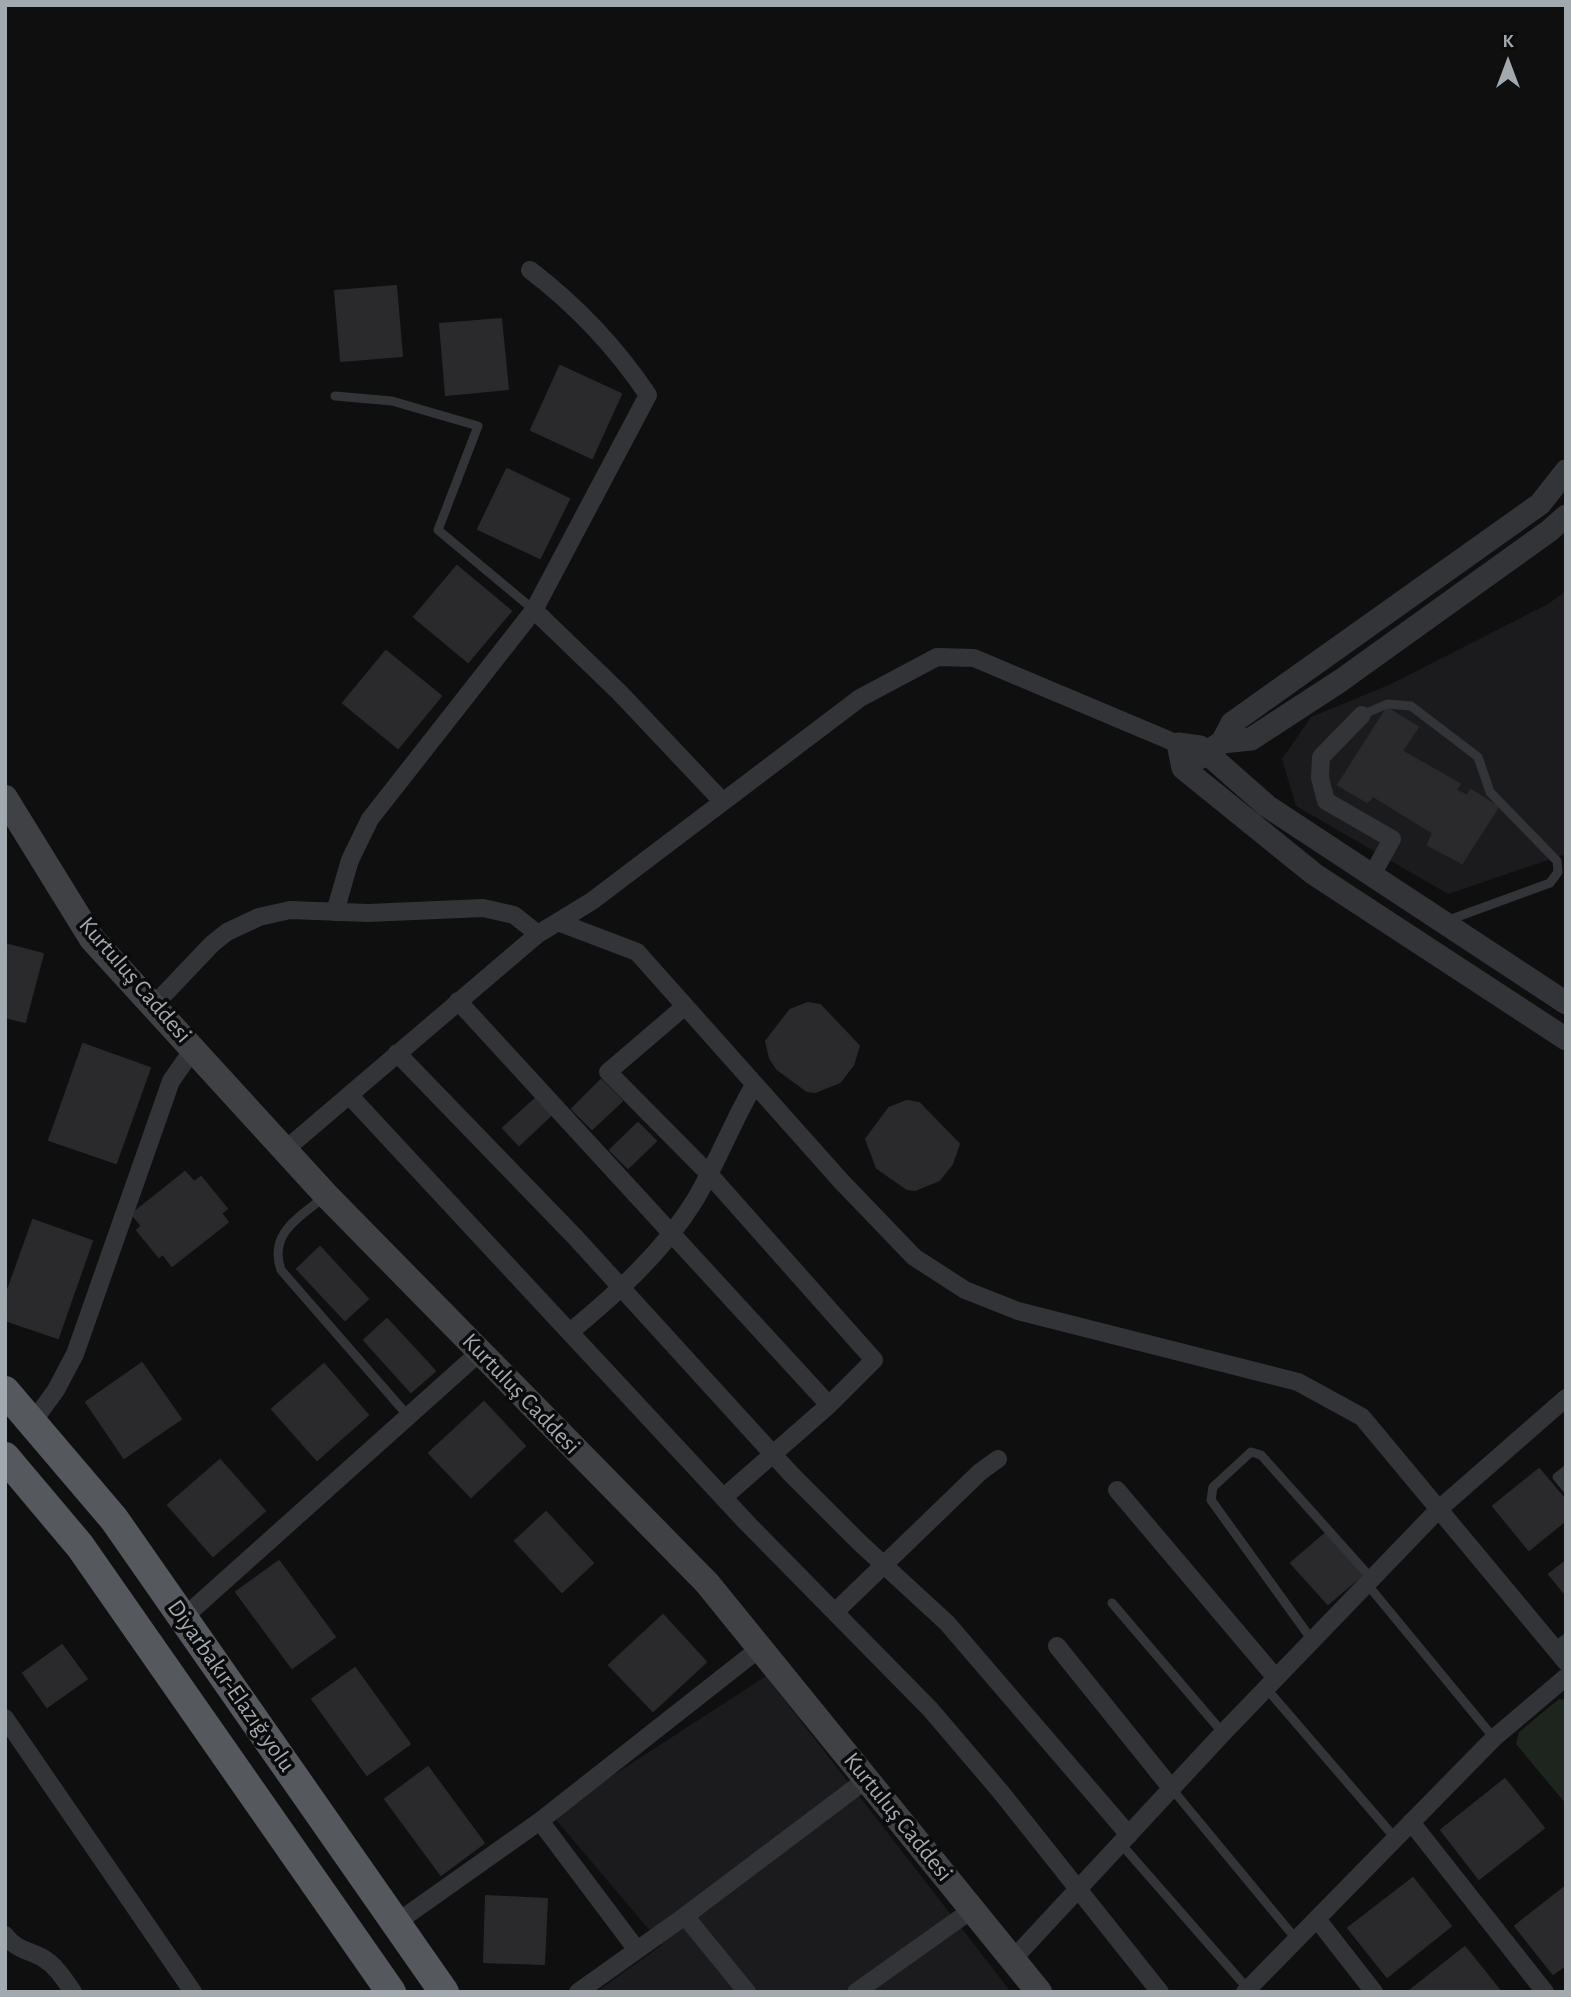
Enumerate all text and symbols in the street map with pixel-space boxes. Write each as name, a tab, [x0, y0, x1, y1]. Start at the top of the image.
north arrow	[1473, 28, 1543, 98]
text: K	[1502, 32, 1514, 51]
street label: Kurtuluş Caddesi	[72, 911, 198, 1049]
street label: Kurtuluş Caddesi	[456, 1327, 586, 1461]
street label: Diyarbakır-Elazığ yolu	[161, 1594, 301, 1778]
street label: Kurtuluş Caddesi	[837, 1747, 959, 1887]

